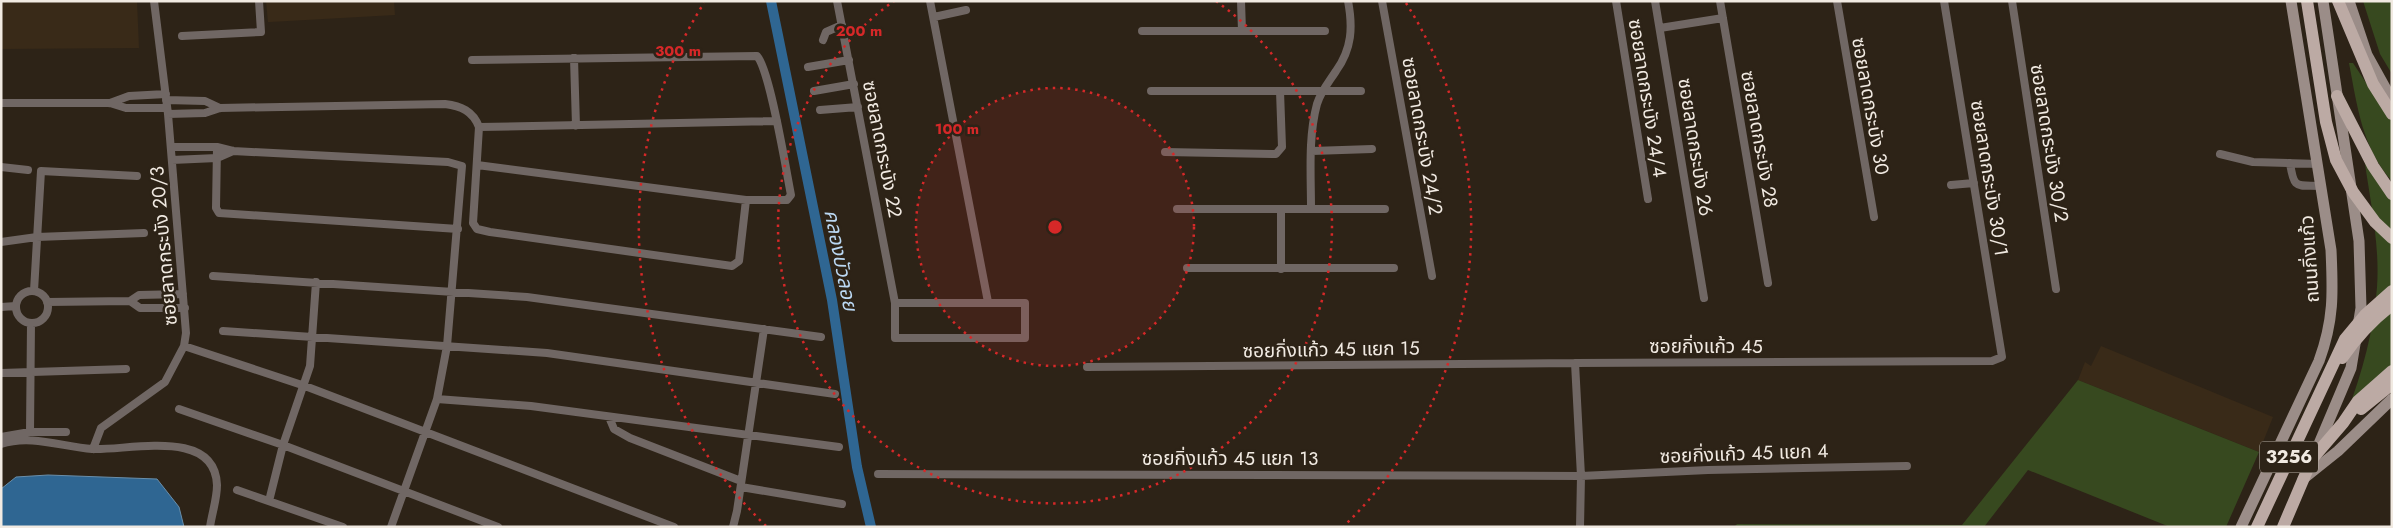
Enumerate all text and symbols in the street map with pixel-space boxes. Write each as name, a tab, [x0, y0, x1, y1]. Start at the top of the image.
street label: ซอยลาดกระบัง 24/4	[1622, 17, 1673, 179]
text: 200 m	[836, 20, 882, 42]
street label: ซอยลาดกระบัง 30	[1845, 35, 1896, 177]
text: 300 m	[655, 40, 701, 62]
street label: ซอยลาดกระบัง 24/2	[1395, 55, 1450, 217]
street label: ซอยลาดกระบัง 30/2	[2024, 62, 2075, 224]
street label: ซอยลาดกระบัง 28	[1734, 68, 1785, 210]
street label: ซอยลาดกระบัง 26	[1671, 76, 1720, 218]
street label: ซอยลาดกระบัง 22	[856, 78, 909, 220]
street label: ซอยลาดกระบัง 30/1	[1964, 98, 2015, 258]
text: 100 m	[935, 118, 979, 140]
street label: ซอยลาดกระบัง 20/3	[143, 165, 184, 327]
water label: คลองบัวลอย	[816, 207, 865, 315]
street label: ถนนกิ่งแก้ว	[2293, 214, 2326, 304]
centre of rings	[1046, 218, 1064, 236]
street label: ซอยกิ่งแก้ว 45	[1649, 333, 1763, 360]
street label: ซอยกิ่งแก้ว 45 แยก 15	[1242, 334, 1420, 365]
street label: ซอยกิ่งแก้ว 45 แยก 4	[1659, 437, 1829, 470]
road number: 3256	[2260, 442, 2318, 472]
street label: ซอยกิ่งแก้ว 45 แยก 13	[1142, 445, 1318, 472]

